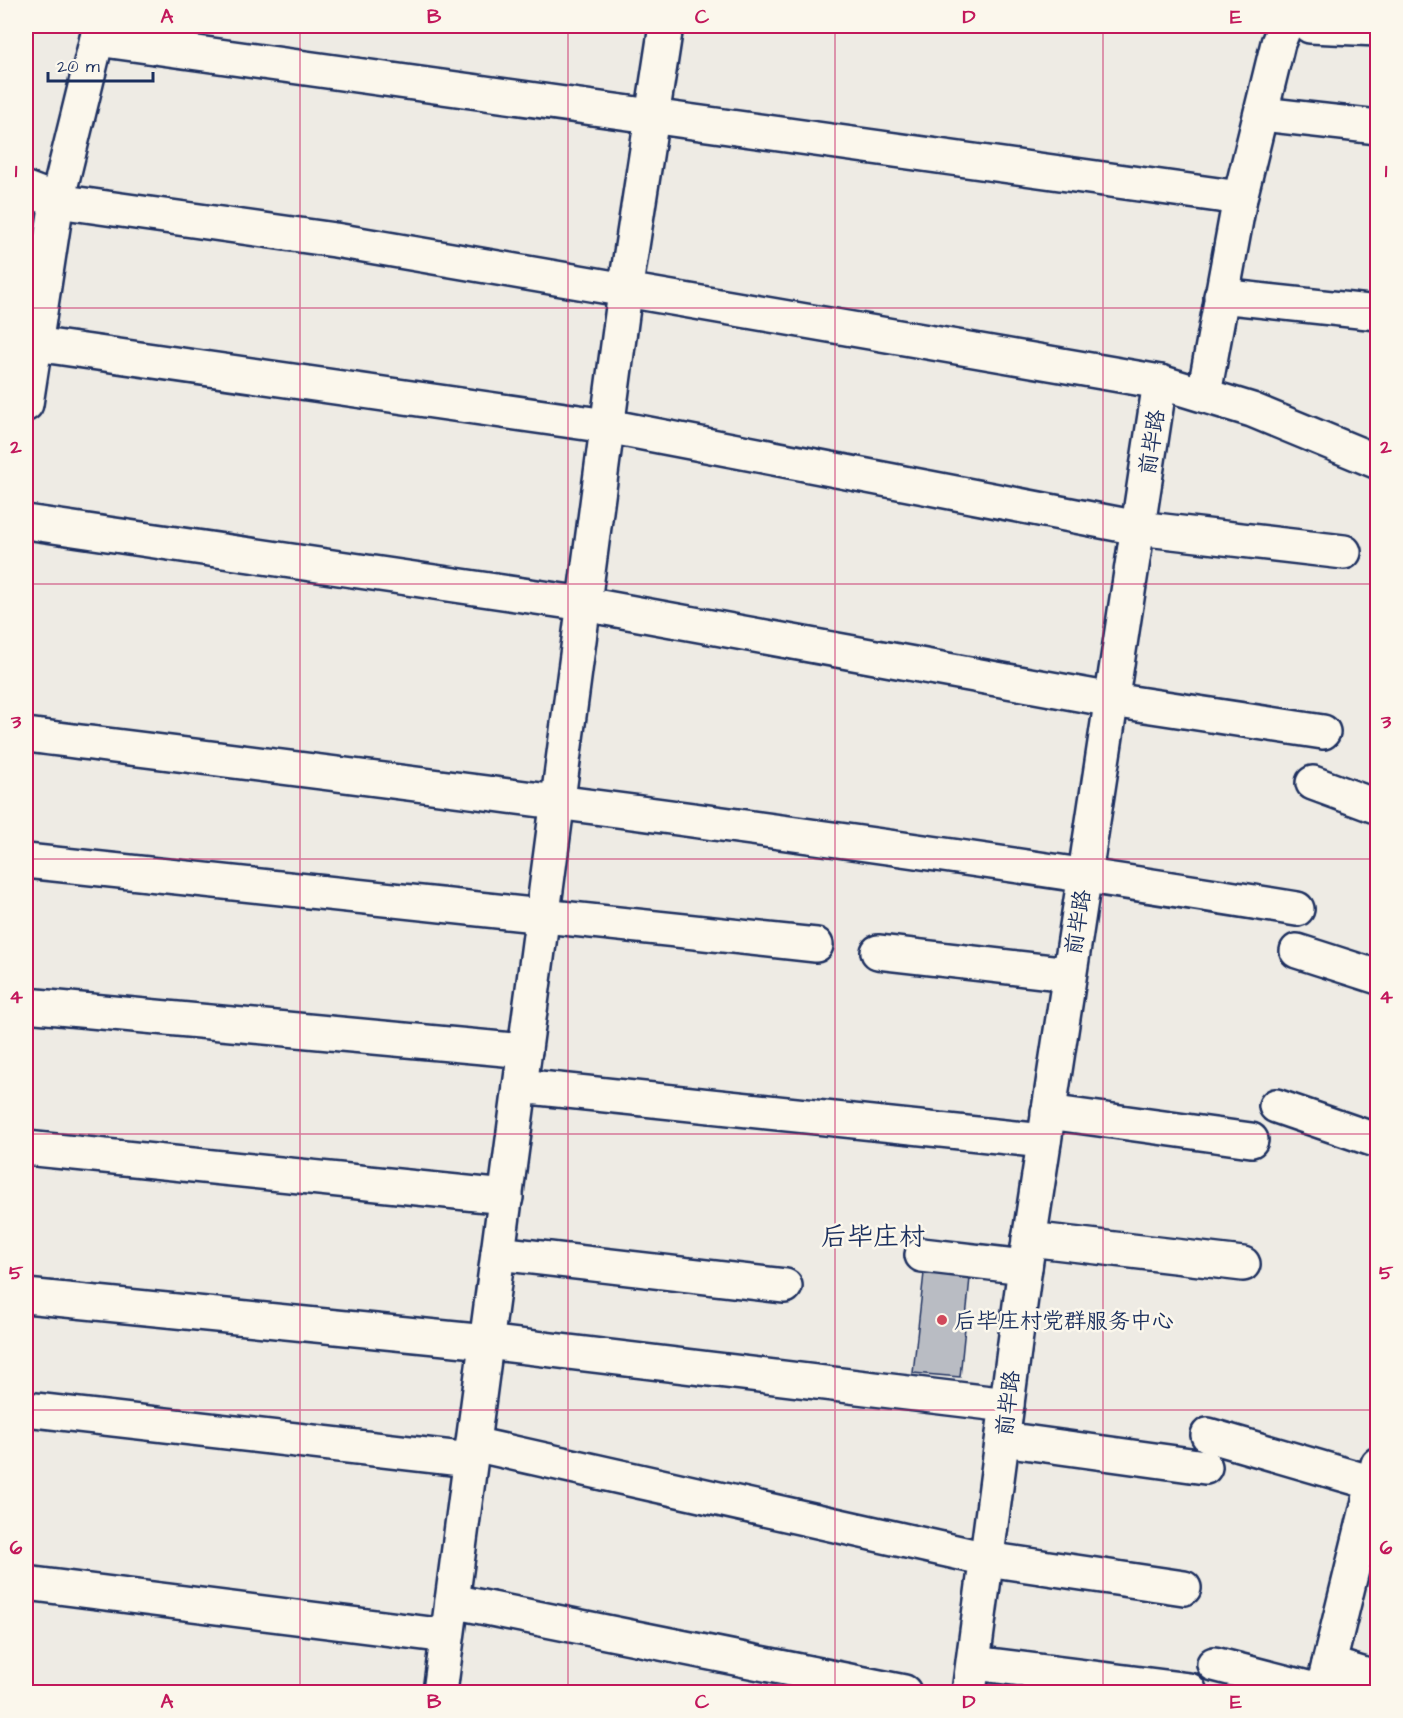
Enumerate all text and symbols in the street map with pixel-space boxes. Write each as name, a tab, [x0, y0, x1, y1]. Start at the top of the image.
text: A	[161, 3, 174, 31]
text: B	[427, 3, 442, 31]
text: C	[695, 3, 710, 31]
text: D	[963, 3, 976, 31]
text: E	[1230, 3, 1242, 31]
scale bar	[48, 45, 153, 83]
text: 20 m	[57, 54, 100, 79]
text: 1	[15, 157, 18, 185]
text: 1	[1385, 157, 1388, 185]
street label: 前毕路	[1132, 407, 1173, 477]
text: 2	[9, 433, 22, 461]
text: 2	[1379, 433, 1392, 461]
text: 3	[10, 708, 22, 736]
text: 3	[1380, 708, 1392, 736]
street label: 前毕路	[1058, 887, 1099, 957]
text: 4	[9, 983, 23, 1011]
text: 4	[1379, 983, 1393, 1011]
district label: 后毕庄村	[821, 1219, 925, 1255]
text: 5	[9, 1259, 24, 1287]
text: 5	[1379, 1259, 1394, 1287]
place label: 后毕庄村党群服务中心	[954, 1306, 1174, 1337]
marker: 后毕庄村党群服务中心	[935, 1313, 949, 1327]
street label: 前毕路	[989, 1369, 1028, 1438]
text: 6	[10, 1534, 23, 1562]
text: 6	[1380, 1534, 1393, 1562]
text: A	[161, 1688, 174, 1716]
text: B	[427, 1688, 442, 1716]
text: C	[695, 1688, 710, 1716]
text: D	[963, 1688, 976, 1716]
text: E	[1230, 1688, 1242, 1716]

